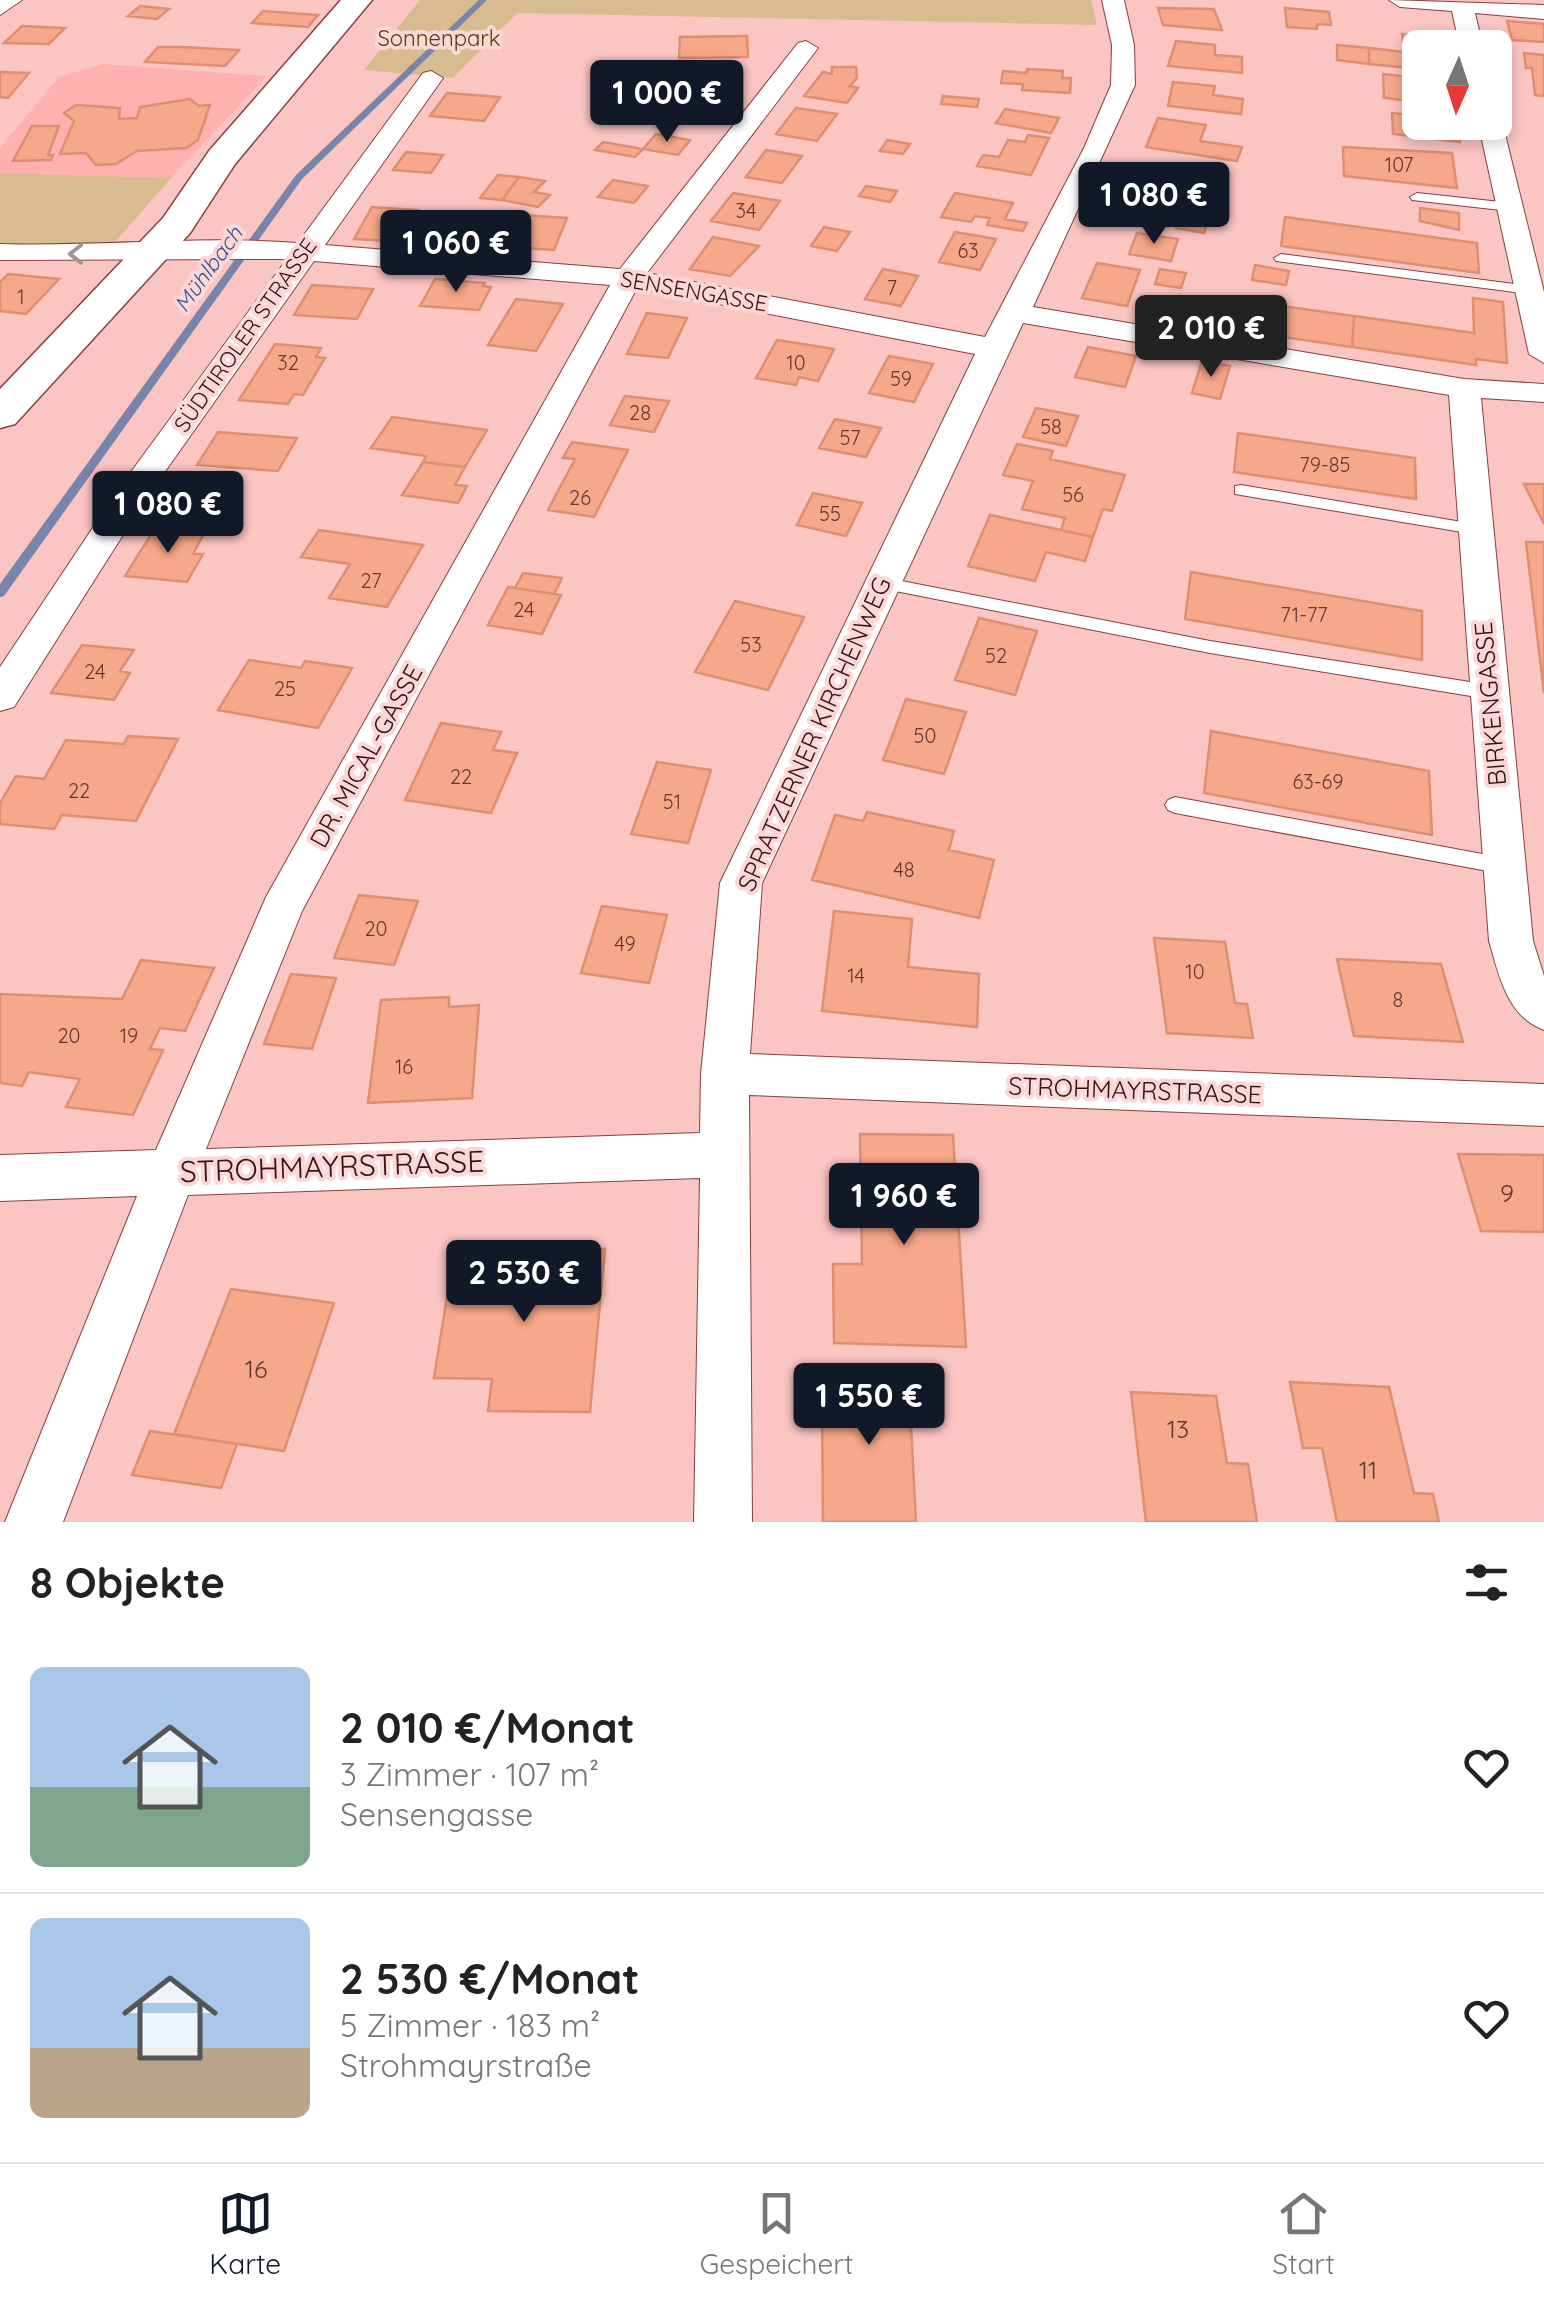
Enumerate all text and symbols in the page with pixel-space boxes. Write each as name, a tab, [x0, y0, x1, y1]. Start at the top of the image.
park label: Sonnenpark	[377, 24, 501, 52]
north arrow	[1402, 30, 1512, 140]
map controls	[1402, 30, 1512, 140]
pin: 1 000 €	[575, 60, 759, 145]
text: 1 000 €	[612, 72, 722, 112]
house number: 107	[1385, 152, 1413, 177]
pin: 1 080 €	[1062, 162, 1246, 247]
text: 1 080 €	[1100, 174, 1208, 214]
house number: 34	[735, 198, 757, 223]
pin: 1 060 €	[364, 210, 548, 295]
water label: Mühlbach	[168, 220, 249, 317]
text: 1 060 €	[402, 222, 510, 262]
street label: SÜDTIROLER STRASSE	[167, 233, 323, 437]
house number: 63	[957, 238, 979, 263]
one-way arrow	[67, 243, 82, 265]
street label: SENSENGASSE	[618, 264, 770, 318]
house number: 7	[887, 275, 897, 300]
house number: 1	[17, 284, 25, 309]
pin: 2 010 €	[1119, 295, 1303, 380]
text: 2 010 €	[1157, 307, 1265, 347]
house number: 32	[277, 350, 299, 375]
house number: 10	[786, 350, 806, 375]
house number: 59	[890, 366, 912, 391]
house number: 28	[629, 400, 651, 425]
house number: 58	[1040, 414, 1062, 439]
house number: 57	[839, 425, 861, 450]
house number: 79-85	[1300, 452, 1350, 477]
pin: 1 080 €	[76, 471, 260, 556]
house number: 56	[1062, 482, 1084, 507]
text: 1 080 €	[114, 483, 222, 523]
house number: 26	[569, 485, 591, 510]
house number: 55	[819, 501, 841, 526]
house number: 27	[361, 568, 381, 593]
street label: SPRATZERNER KIRCHENWEG	[730, 572, 897, 896]
house number: 24	[513, 597, 535, 622]
house number: 71-77	[1281, 602, 1327, 627]
street label: BIRKENGASSE	[1467, 621, 1512, 787]
house number: 53	[740, 632, 762, 657]
house number: 52	[985, 643, 1007, 668]
house number: 24	[84, 659, 106, 684]
street label: DR. MICAL-GASSE	[302, 659, 429, 853]
house number: 25	[274, 676, 296, 701]
house number: 50	[914, 723, 936, 748]
house number: 22	[450, 764, 472, 789]
house number: 63-69	[1293, 769, 1343, 794]
house number: 22	[68, 778, 90, 803]
house number: 51	[663, 789, 681, 814]
house number: 48	[893, 857, 915, 882]
house number: 20	[365, 916, 387, 941]
house number: 49	[614, 931, 636, 956]
house number: 10	[1185, 959, 1205, 984]
house number: 14	[847, 963, 865, 988]
house number: 8	[1393, 987, 1403, 1012]
house number: 20	[58, 1023, 80, 1048]
house number: 19	[120, 1023, 138, 1048]
house number: 16	[395, 1054, 413, 1079]
street label: STROHMAYRSTRASSE	[1008, 1070, 1262, 1109]
street label: STROHMAYRSTRASSE	[179, 1142, 485, 1190]
pin: 1 960 €	[812, 1163, 996, 1248]
text: 1 960 €	[851, 1175, 957, 1215]
house number: 9	[1500, 1177, 1514, 1208]
pin: 2 530 €	[432, 1240, 616, 1325]
text: 2 530 €	[468, 1252, 580, 1292]
house number: 16	[245, 1353, 267, 1384]
pin: 1 550 €	[777, 1363, 961, 1448]
text: 1 550 €	[816, 1375, 922, 1415]
house number: 13	[1167, 1413, 1189, 1444]
house number: 11	[1359, 1454, 1377, 1485]
icon: filters	[1459, 1555, 1514, 1610]
text: 8 Objekte	[30, 1556, 225, 1609]
text: 2 010 €/Monat	[340, 1701, 635, 1754]
icon: home	[110, 1707, 230, 1827]
icon: heart	[1459, 1740, 1514, 1795]
text: 3 Zimmer · 107 m²	[340, 1754, 599, 1794]
text: Sensengasse	[340, 1794, 533, 1834]
text: 2 530 €/Monat	[340, 1952, 639, 2005]
icon: home	[110, 1958, 230, 2078]
icon: heart	[1459, 1991, 1514, 2046]
text: 5 Zimmer · 183 m²	[340, 2005, 600, 2045]
text: Strohmayrstraße	[340, 2045, 592, 2085]
tab: Karte	[209, 2186, 281, 2281]
tab: Gespeichert	[700, 2186, 854, 2281]
tab: Start	[1272, 2186, 1335, 2281]

